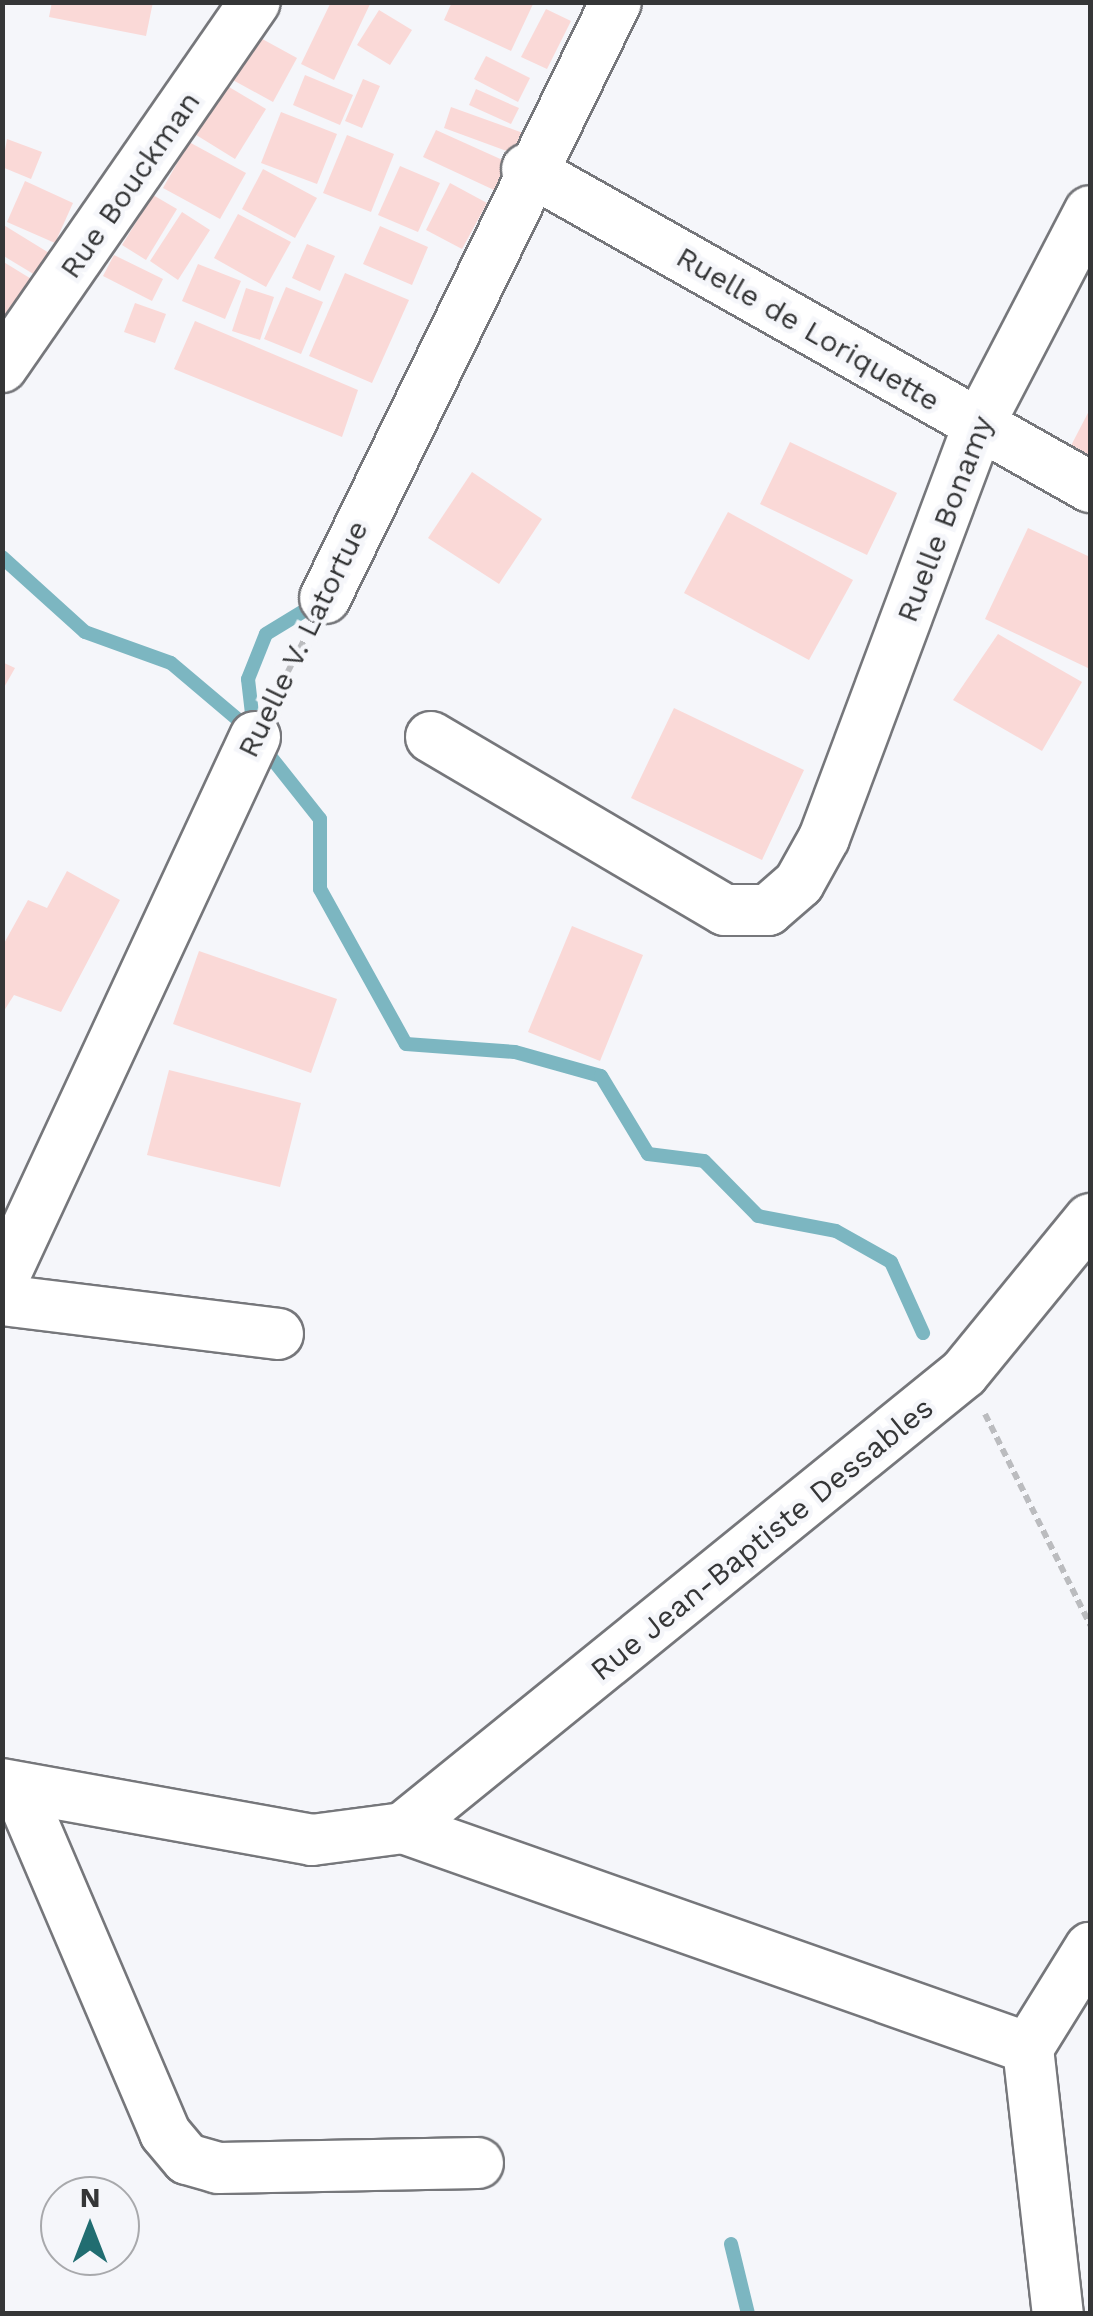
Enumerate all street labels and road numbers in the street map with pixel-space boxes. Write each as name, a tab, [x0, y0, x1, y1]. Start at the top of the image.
street label: Rue Bouckman	[52, 85, 208, 285]
street label: Ruelle de Loriquette	[670, 239, 946, 419]
street label: Ruelle Bonamy	[889, 411, 1001, 627]
street label: Ruelle V. Latortue	[230, 514, 376, 764]
street label: Rue Jean-Baptiste Dessables	[583, 1389, 941, 1689]

